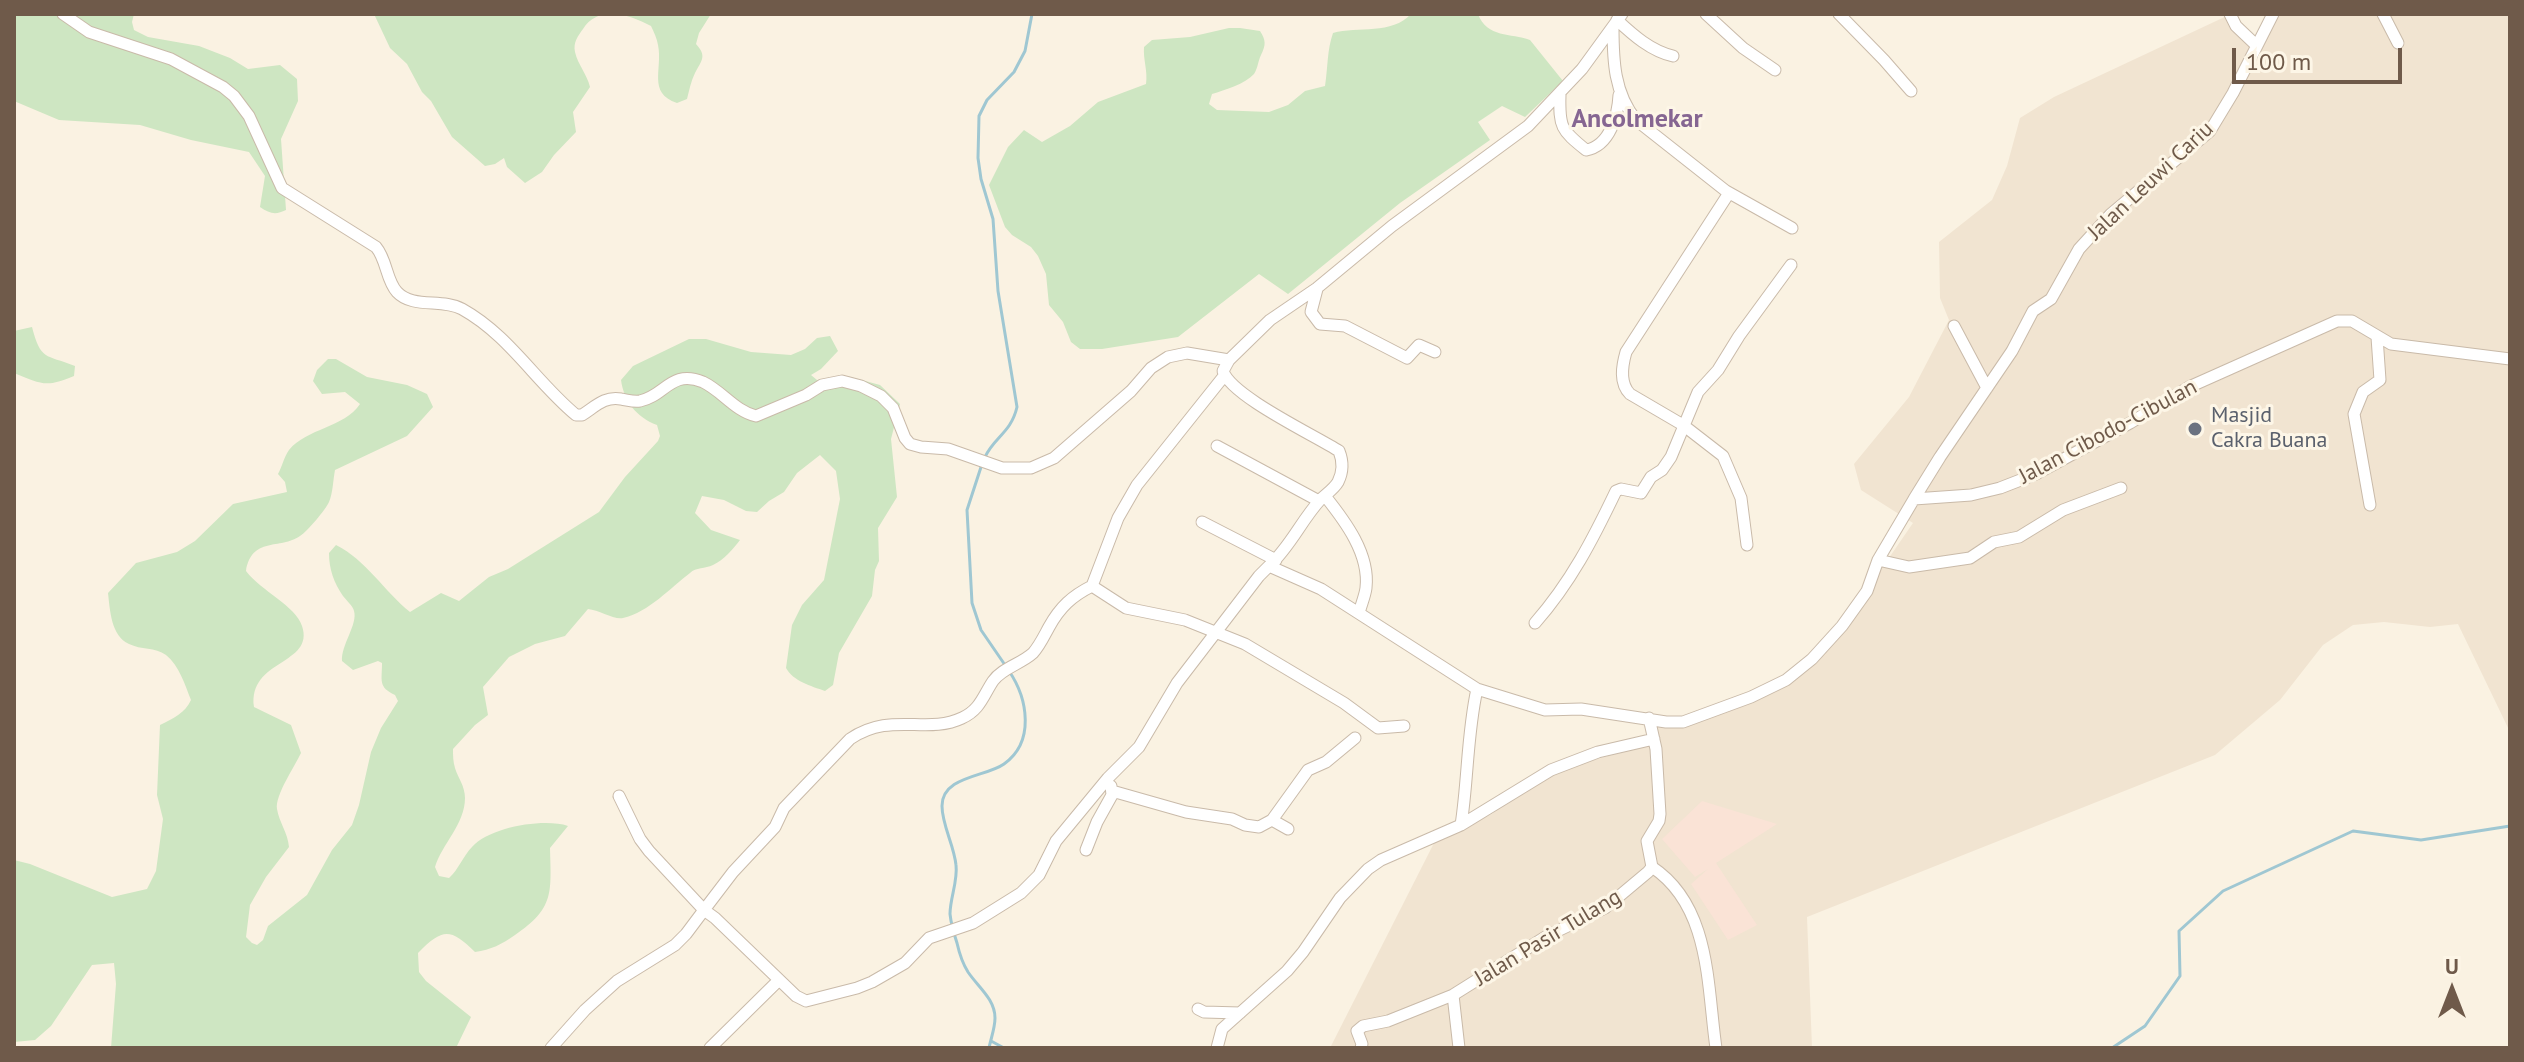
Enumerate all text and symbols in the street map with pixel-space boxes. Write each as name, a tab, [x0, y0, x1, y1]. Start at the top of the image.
scale bar	[2236, 32, 2406, 82]
text: 100 m	[2246, 46, 2311, 77]
district label: Ancolmekar	[1571, 104, 1703, 136]
street label: Jalan Leuwi Cariu	[2083, 116, 2219, 246]
street label: Jalan Cibodo-Cibulan	[2014, 374, 2202, 490]
place label: Masjid Cakra Buana	[2211, 403, 2327, 454]
marker: Masjid Cakra Buana	[2186, 420, 2204, 438]
street label: Jalan Pasir Tulang	[1470, 884, 1626, 992]
north arrow	[2412, 950, 2492, 1030]
text: U	[2445, 952, 2459, 980]

